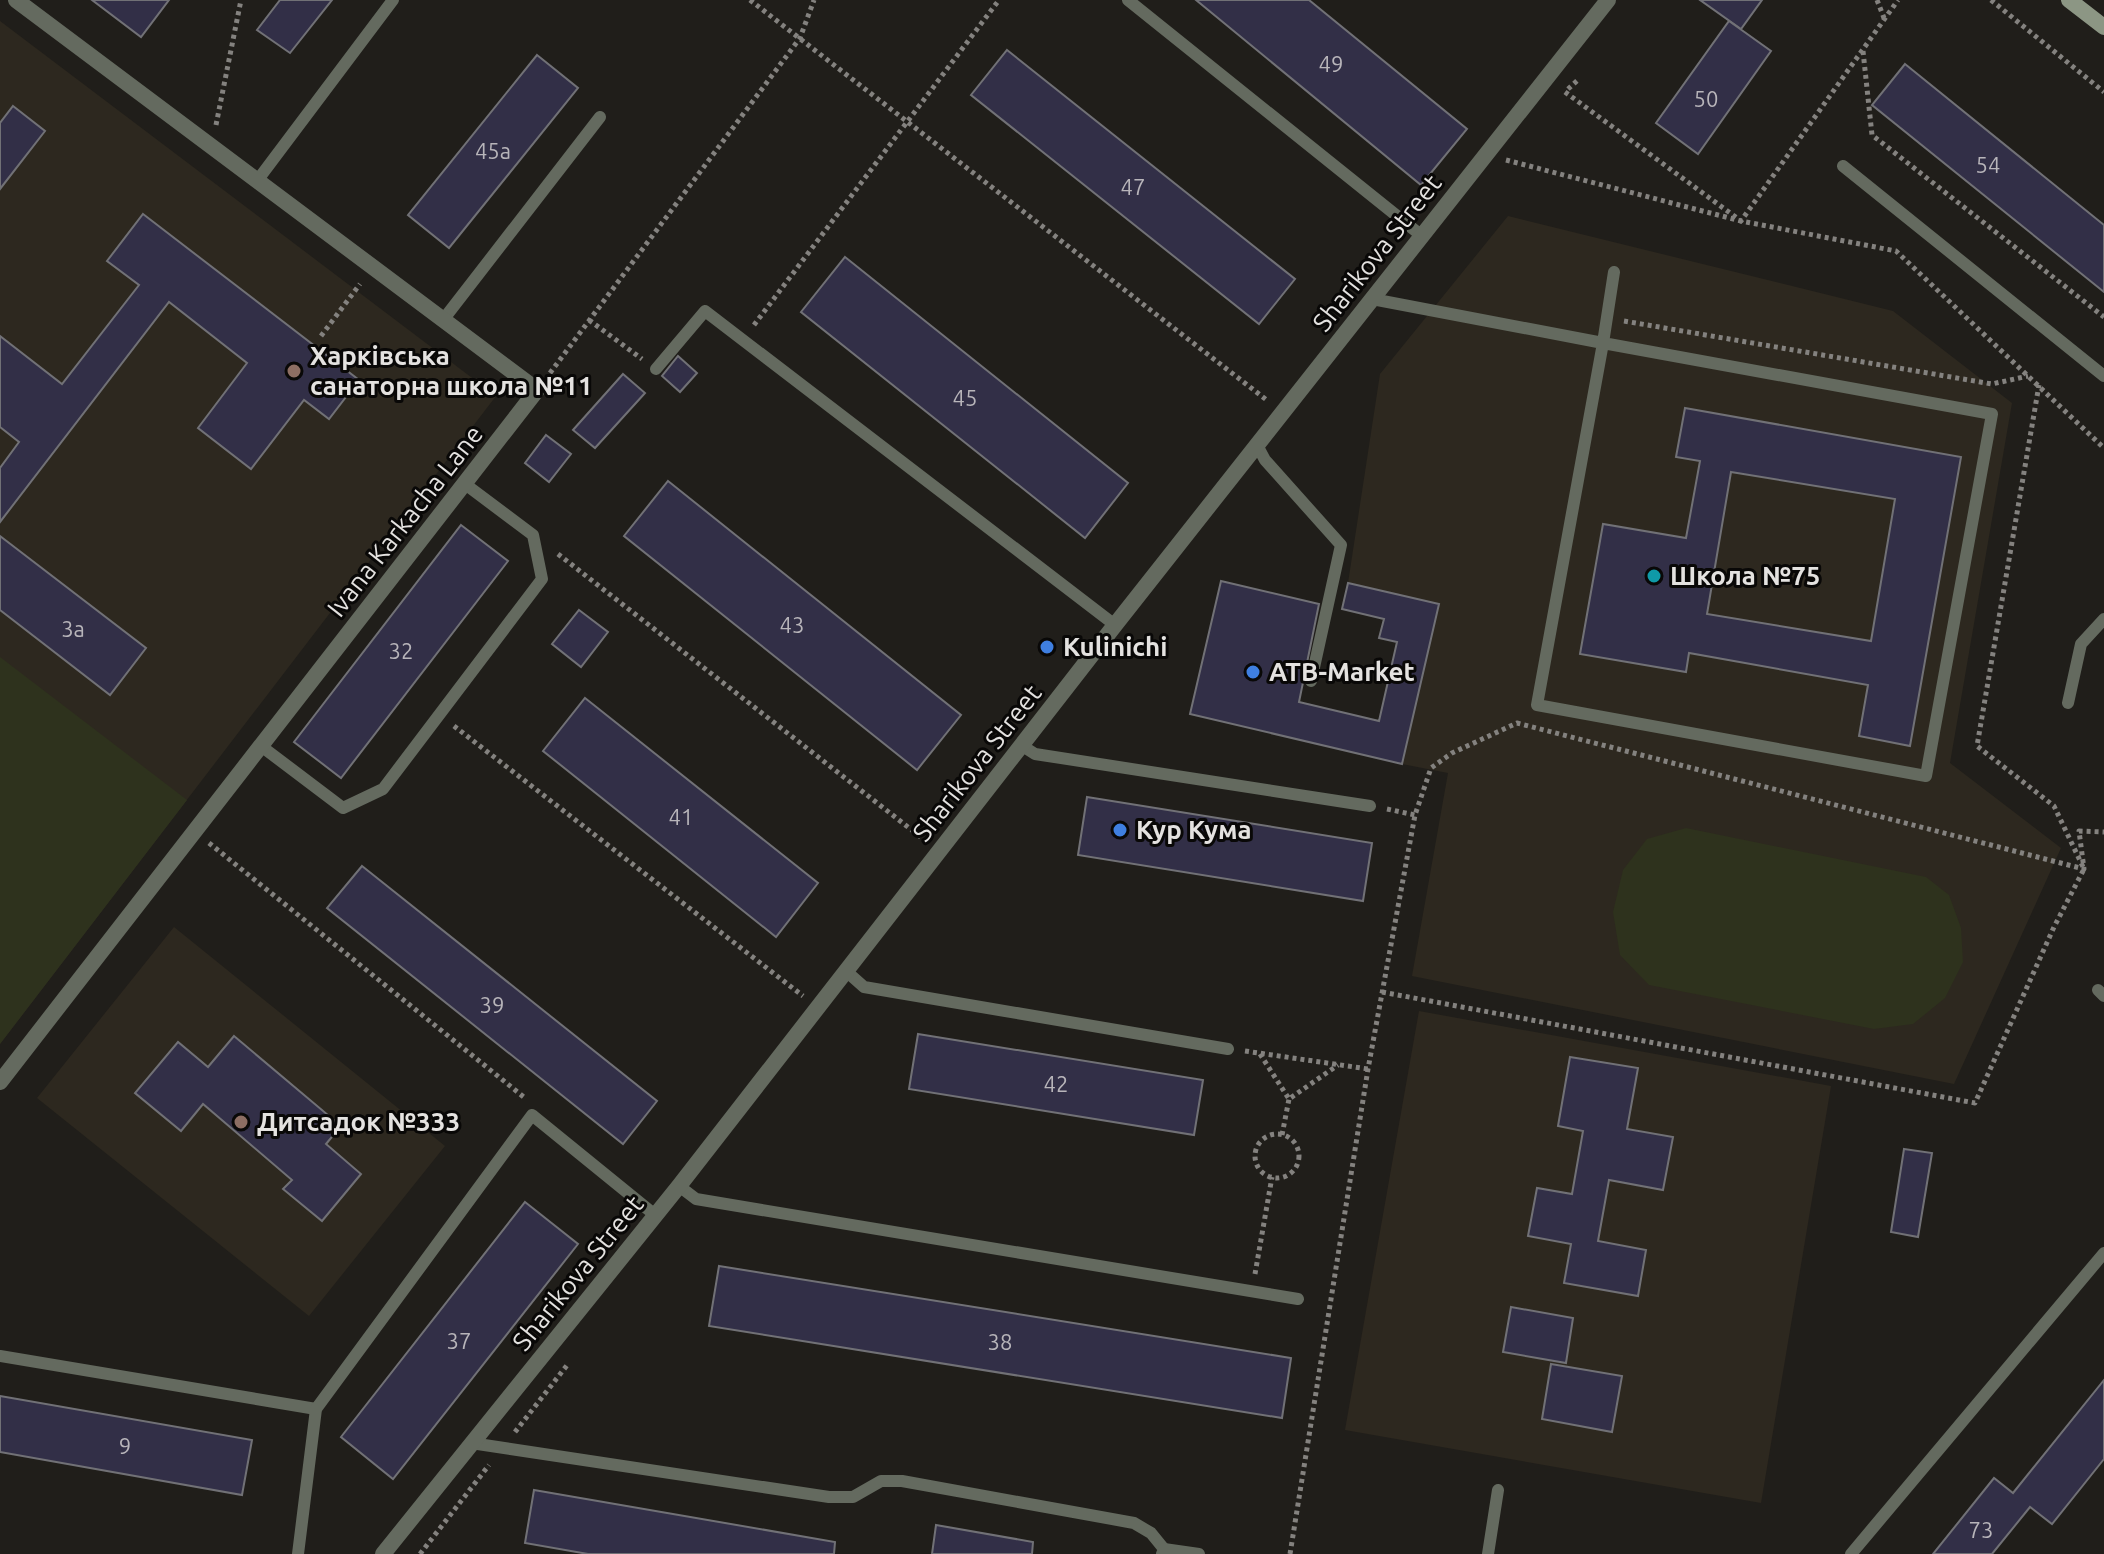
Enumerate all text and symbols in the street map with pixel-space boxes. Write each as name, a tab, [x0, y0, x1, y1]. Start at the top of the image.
house number: 49	[1319, 51, 1343, 76]
house number: 50	[1694, 86, 1718, 111]
house number: 45а	[475, 138, 511, 163]
house number: 54	[1976, 152, 2000, 177]
street label: Sharikova Street	[1307, 169, 1447, 337]
house number: 47	[1121, 174, 1145, 199]
place label: Харківська санаторна школа №11	[310, 341, 593, 400]
marker: Харківська санаторна школа №11	[285, 362, 303, 380]
house number: 45	[953, 385, 977, 410]
street label: Ivana Karkacha Lane	[321, 419, 488, 622]
place label: Школа №75	[1670, 561, 1820, 590]
marker: Школа №75	[1645, 567, 1663, 585]
house number: 43	[780, 612, 804, 637]
house number: 3а	[61, 616, 85, 641]
place label: Kulinichi	[1063, 632, 1168, 661]
house number: 32	[389, 638, 413, 663]
marker: Kulinichi	[1038, 638, 1056, 656]
place label: ATB-Market	[1269, 657, 1415, 686]
marker: ATB-Market	[1244, 663, 1262, 681]
street label: Sharikova Street	[907, 679, 1047, 847]
house number: 41	[669, 804, 693, 829]
place label: Кур Кума	[1136, 815, 1252, 844]
marker: Кур Кума	[1111, 821, 1129, 839]
house number: 39	[480, 992, 504, 1017]
house number: 42	[1044, 1071, 1068, 1096]
place label: Дитсадок №333	[257, 1107, 460, 1136]
marker: Дитсадок №333	[232, 1113, 250, 1131]
street label: Sharikova Street	[506, 1190, 649, 1356]
house number: 37	[447, 1328, 471, 1353]
house number: 38	[988, 1329, 1012, 1354]
house number: 9	[119, 1433, 131, 1458]
house number: 73	[1969, 1517, 1993, 1542]

